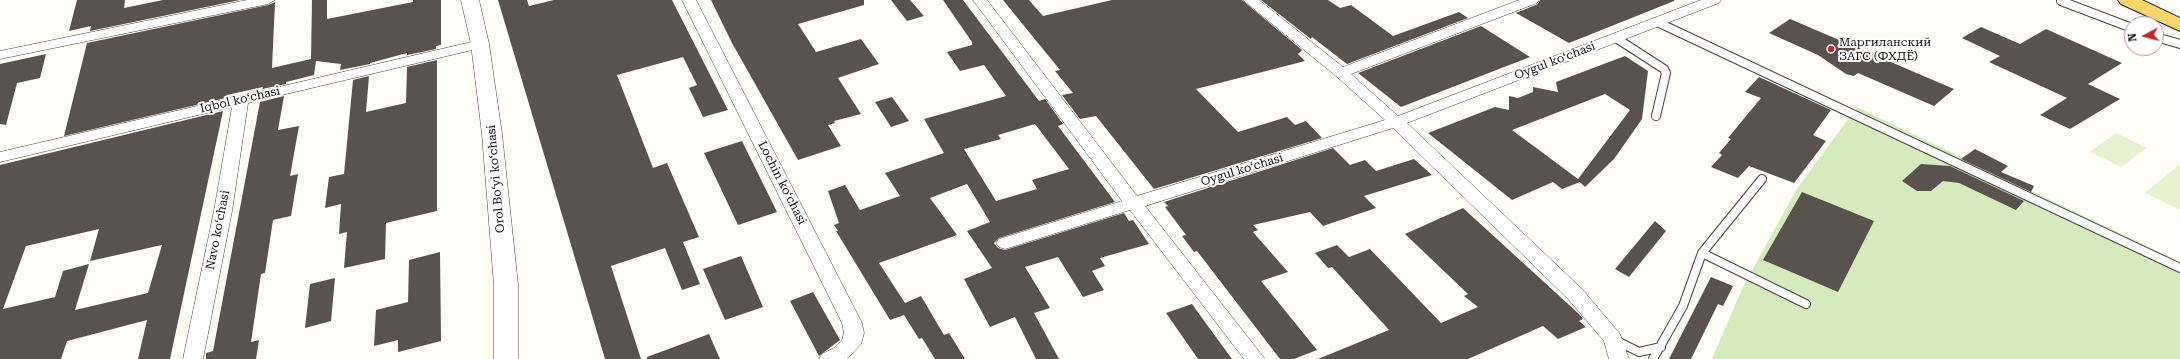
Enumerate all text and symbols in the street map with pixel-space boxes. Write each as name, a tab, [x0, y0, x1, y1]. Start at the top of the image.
north arrow	[2124, 16, 2164, 56]
text: N	[2126, 32, 2140, 42]
place label: Маргиланский ЗАГС (ФХДЁ)	[1839, 35, 1931, 63]
street label: Oygul koʻchasi	[1513, 39, 1597, 83]
marker: Маргиланский ЗАГС (ФХДЁ)	[1826, 44, 1836, 54]
street label: Iqbol koʻchasi	[199, 84, 281, 116]
street label: Orol Boʻyi koʻchasi	[484, 124, 508, 234]
street label: Lochin koʻchasi	[755, 139, 809, 227]
street label: Oygul koʻchasi	[1199, 151, 1285, 189]
street label: Navo koʻchasi	[203, 189, 233, 271]

